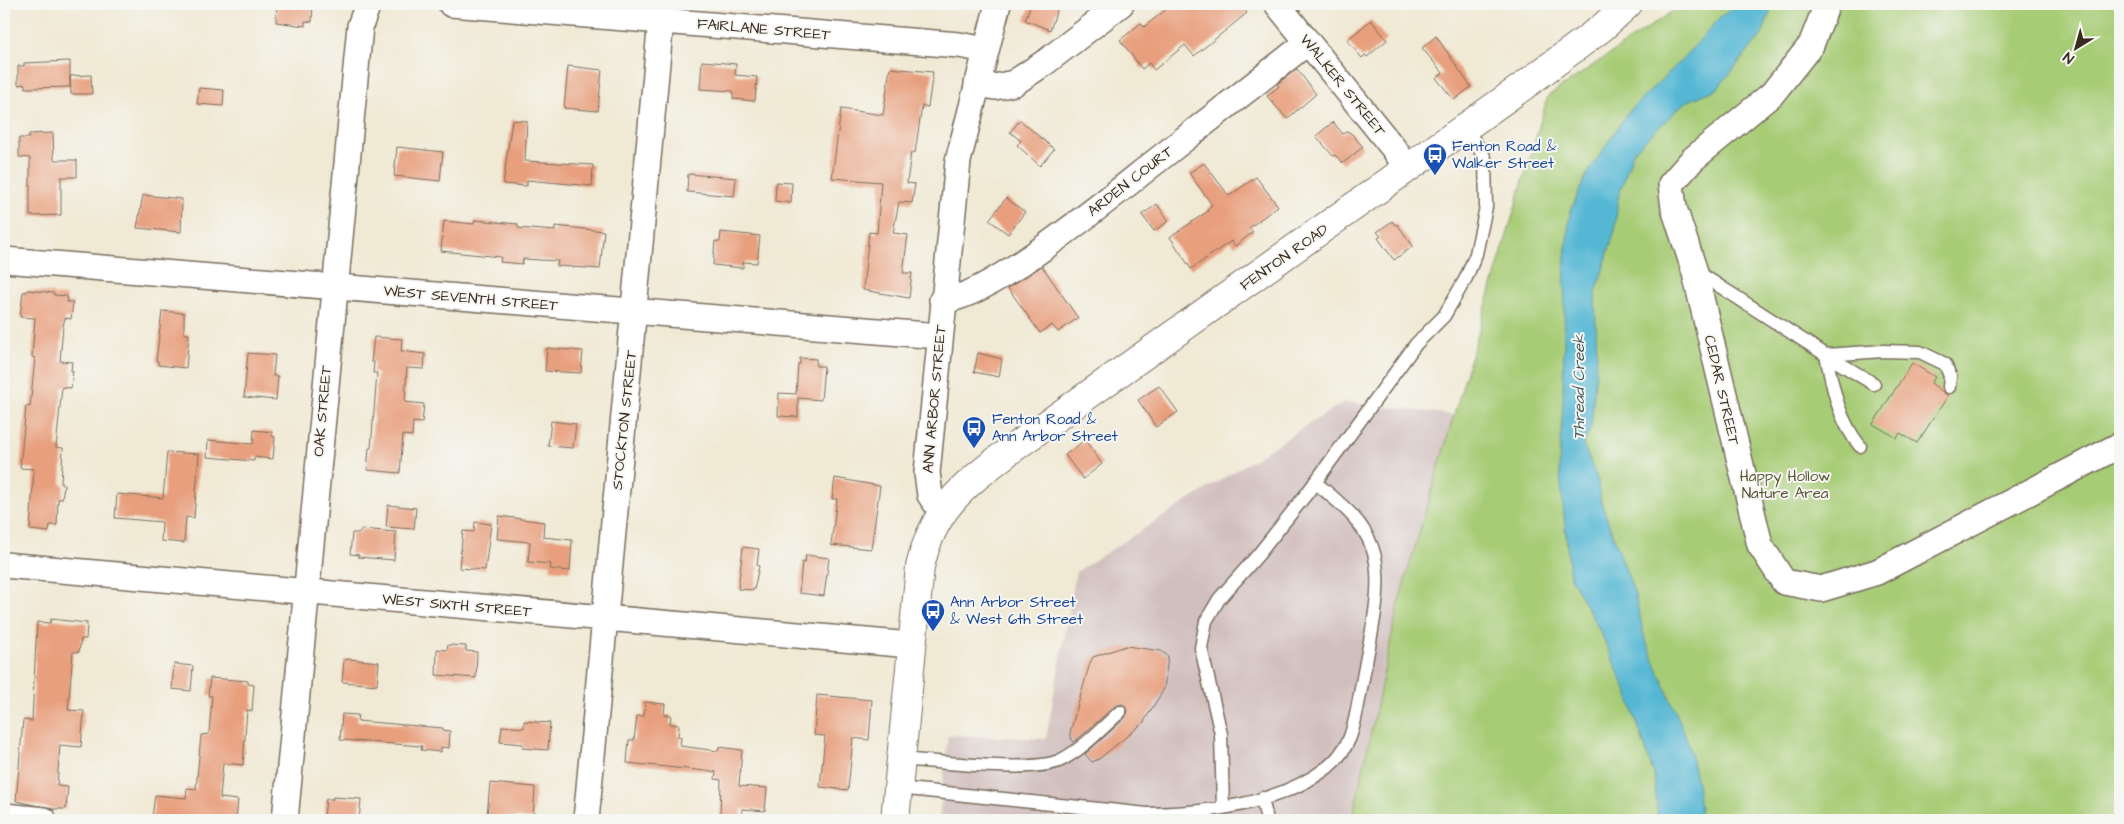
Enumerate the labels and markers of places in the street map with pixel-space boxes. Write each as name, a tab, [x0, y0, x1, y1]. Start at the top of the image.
place label: Fenton Road & Walker Street	[1452, 136, 1557, 174]
bus stop icon: Fenton Road & Walker Street	[1422, 142, 1448, 176]
place label: Fenton Road & Ann Arbor Street	[992, 409, 1118, 447]
bus stop icon: Fenton Road & Ann Arbor Street	[961, 415, 987, 449]
place label: Ann Arbor Street & West 6th Street	[950, 592, 1083, 630]
bus stop icon: Ann Arbor Street & West 6th Street	[920, 598, 946, 632]

